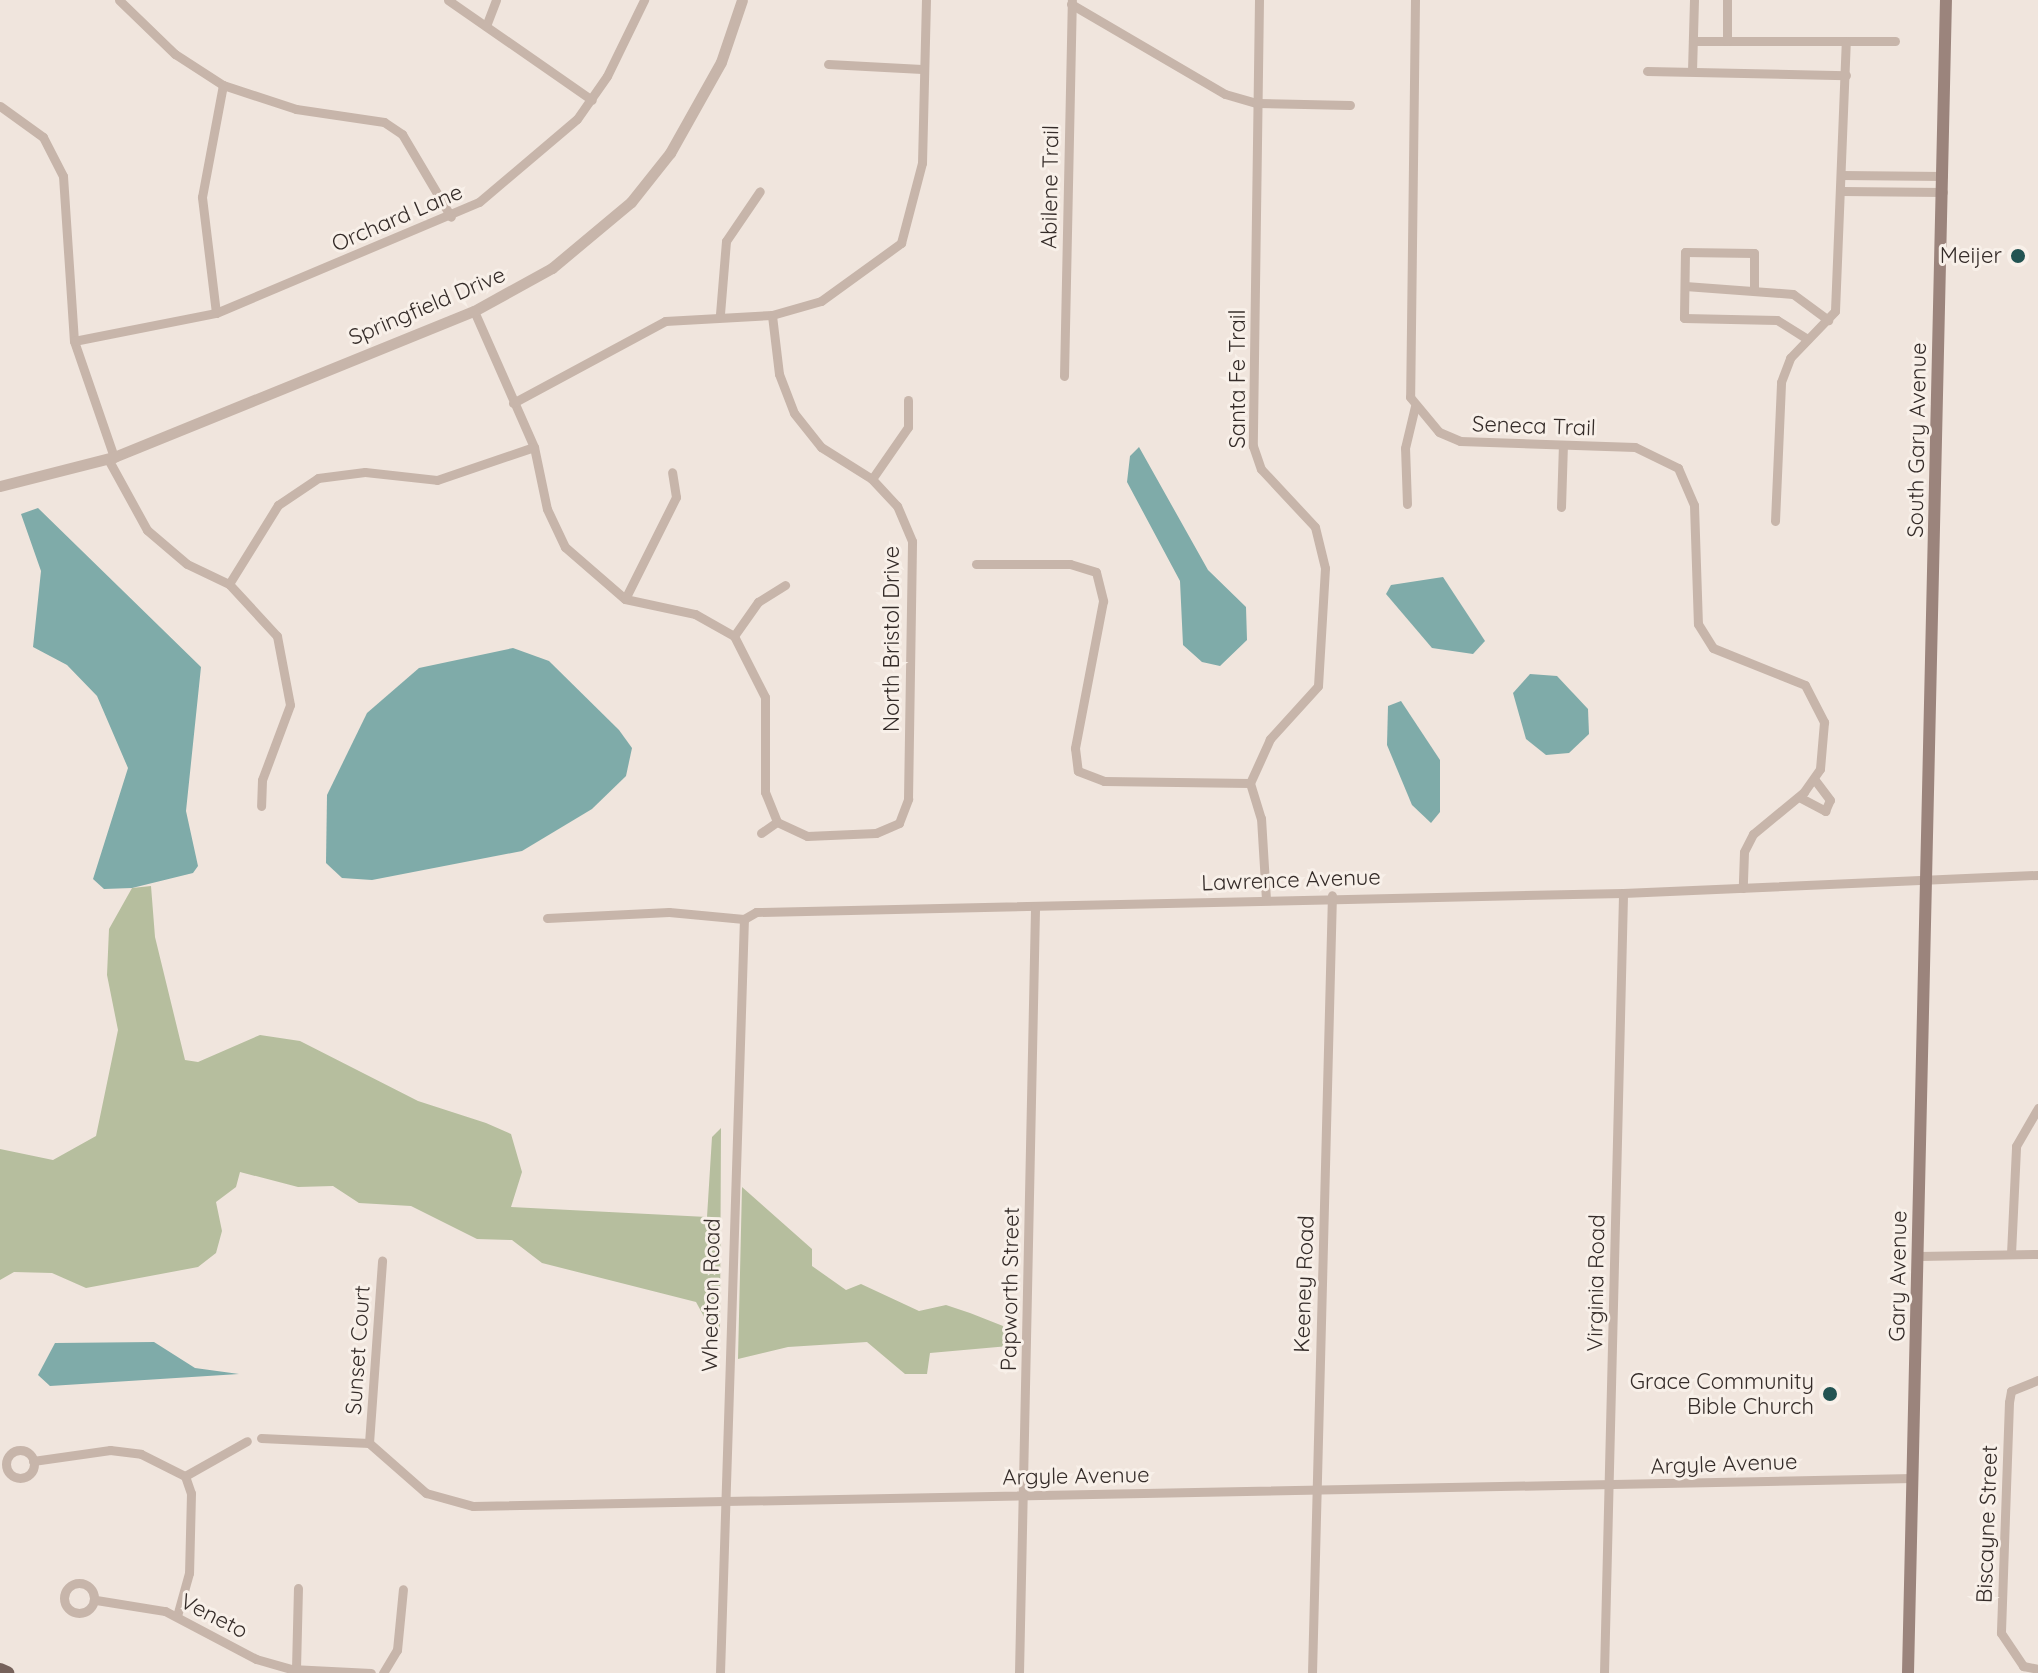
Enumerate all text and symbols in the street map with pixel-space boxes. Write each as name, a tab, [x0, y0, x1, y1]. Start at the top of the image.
street label: Abilene Trail	[1036, 125, 1064, 249]
street label: Orchard Lane	[328, 179, 466, 257]
place label: Meijer	[1940, 243, 2002, 269]
marker: Meijer	[2009, 247, 2027, 265]
street label: Springfield Drive	[345, 261, 509, 351]
street label: Santa Fe Trail	[1225, 309, 1251, 449]
street label: South Gary Avenue	[1902, 342, 1932, 538]
street label: Seneca Trail	[1472, 411, 1596, 441]
street label: North Bristol Drive	[879, 546, 905, 732]
street label: Lawrence Avenue	[1201, 864, 1381, 896]
street label: Papworth Street	[995, 1207, 1025, 1371]
street label: Gary Avenue	[1884, 1210, 1912, 1342]
street label: Virginia Road	[1582, 1214, 1610, 1352]
street label: Keeney Road	[1288, 1215, 1320, 1353]
street label: Wheaton Road	[696, 1218, 726, 1372]
street label: Sunset Court	[340, 1284, 376, 1416]
place label: Grace Community Bible Church	[1630, 1368, 1814, 1420]
marker: Grace Community Bible Church	[1821, 1385, 1839, 1403]
street label: Biscayne Street	[1971, 1445, 2003, 1603]
street label: Argyle Avenue	[1650, 1448, 1798, 1480]
street label: Argyle Avenue	[1002, 1462, 1150, 1490]
street label: Veneto	[176, 1588, 252, 1644]

